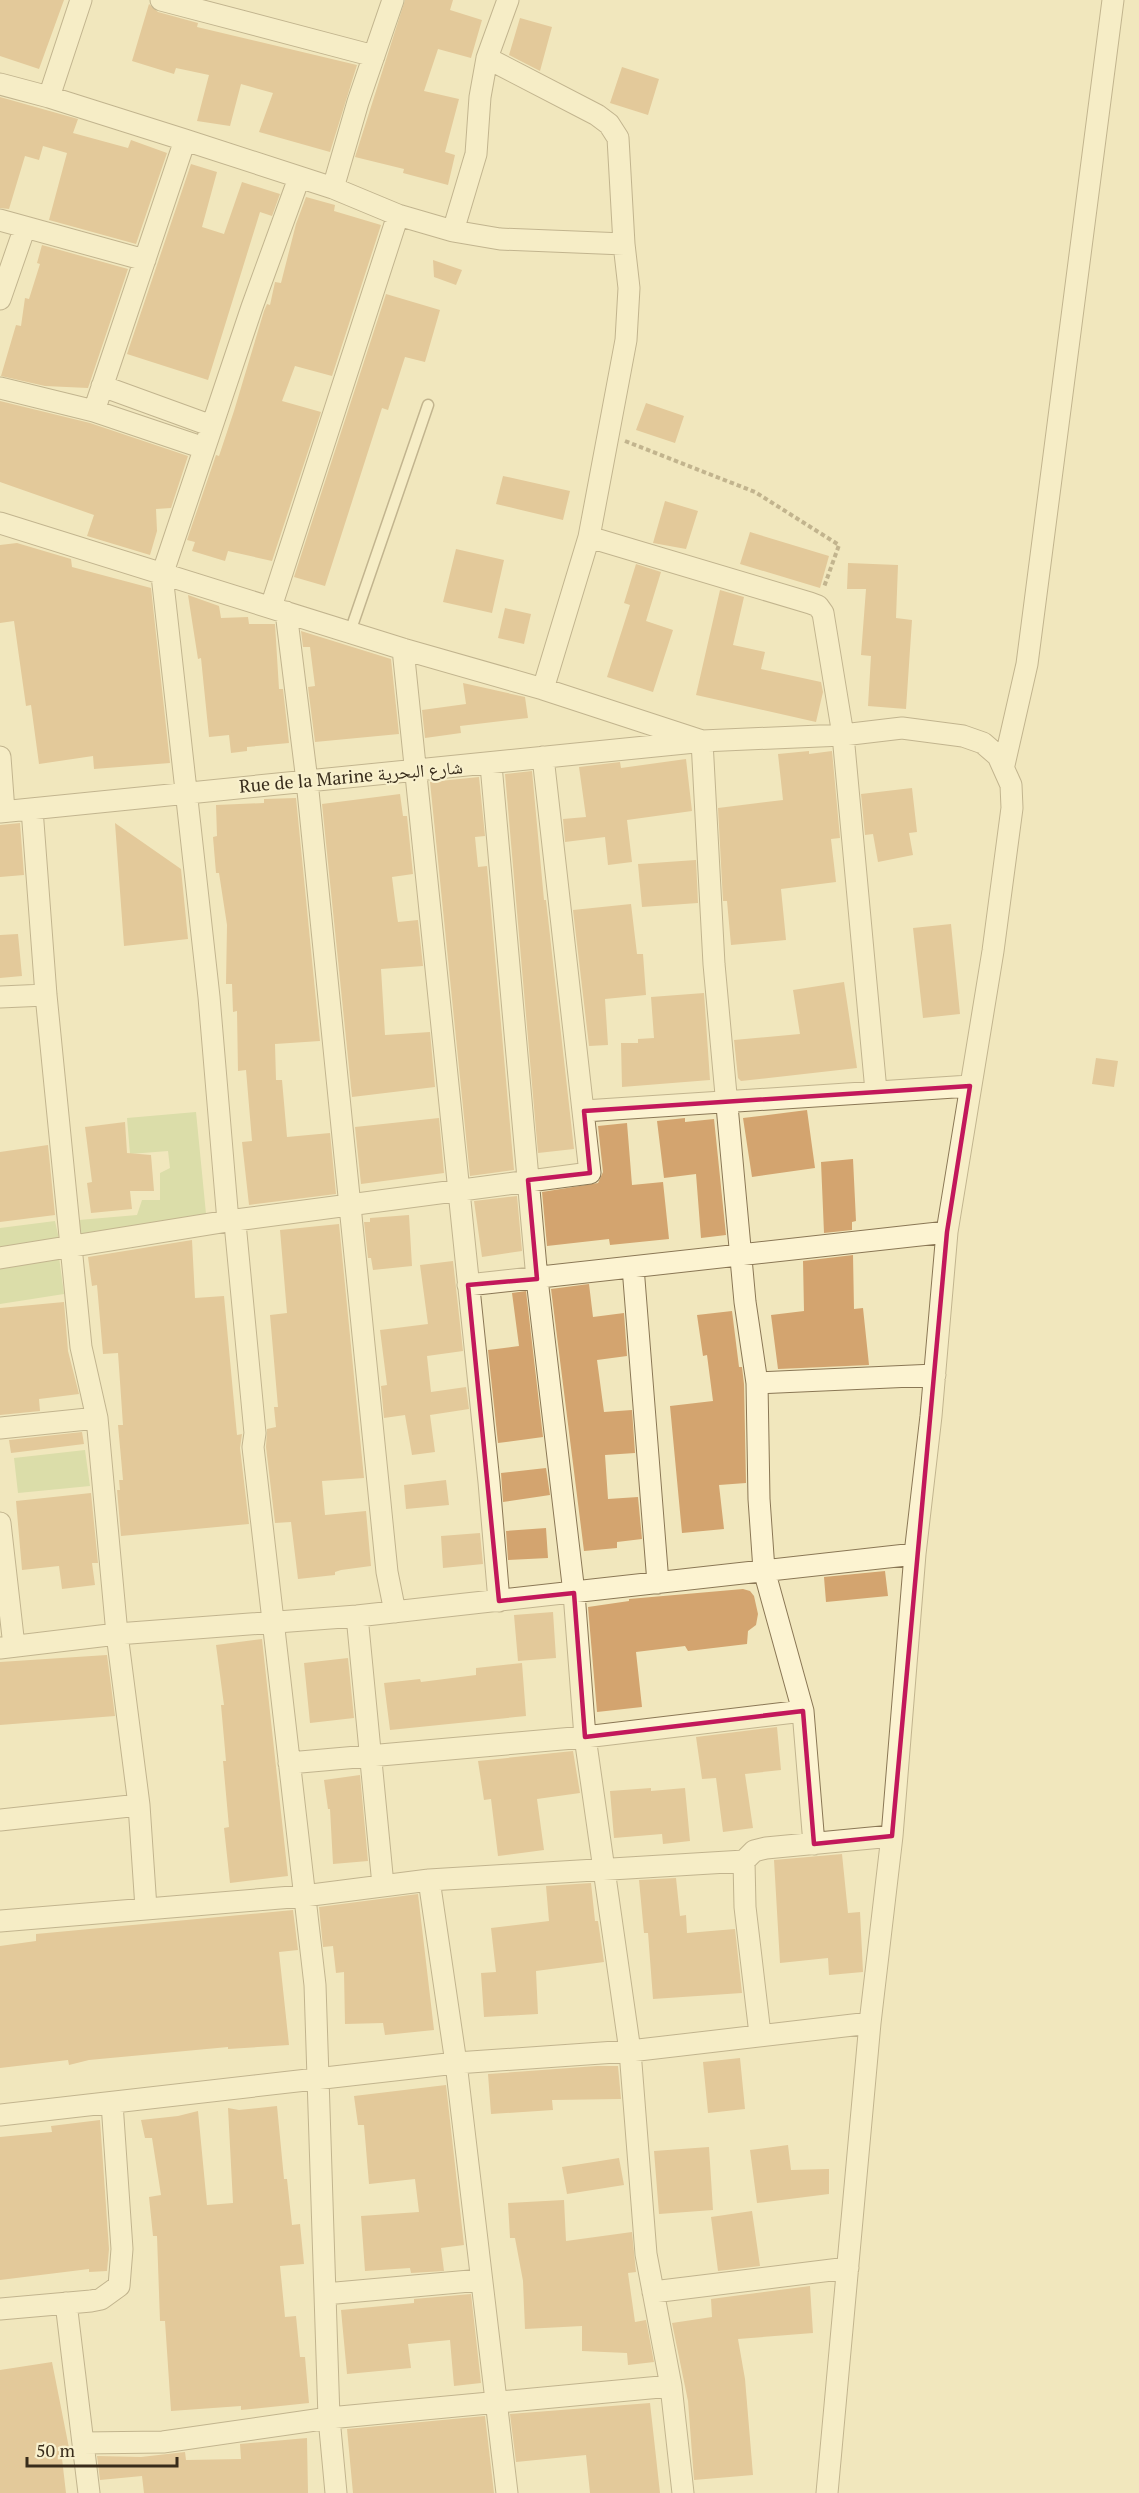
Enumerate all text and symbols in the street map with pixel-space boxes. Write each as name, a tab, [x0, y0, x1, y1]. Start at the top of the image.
street label: Rue de la Marine شارع البحرية	[238, 754, 464, 798]
scale bar	[27, 2430, 177, 2468]
text: 50 m	[36, 2438, 76, 2462]

